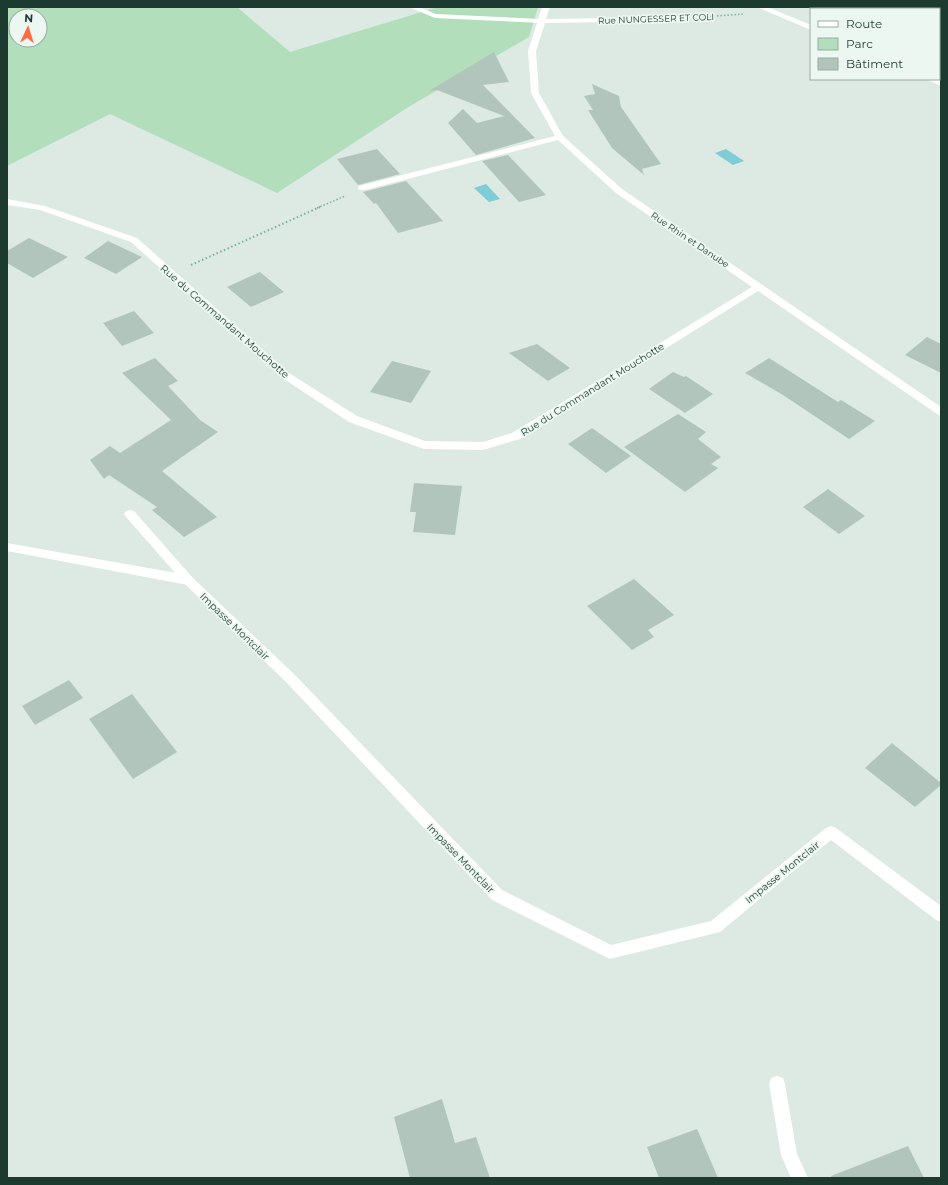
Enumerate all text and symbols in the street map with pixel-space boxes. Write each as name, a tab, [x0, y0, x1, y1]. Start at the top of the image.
north arrow	[8, 8, 48, 48]
legend	[810, 8, 940, 80]
text: N	[24, 11, 34, 25]
street label: Rue NUNGESSER ET COLI	[598, 11, 714, 26]
text: Route	[846, 16, 882, 31]
text: Parc	[846, 36, 873, 51]
text: Bâtiment	[846, 56, 903, 71]
street label: Rue Rhin et Danube	[649, 209, 732, 270]
street label: Rue du Commandant Mouchotte	[157, 262, 292, 381]
street label: Rue du Commandant Mouchotte	[518, 340, 666, 439]
street label: Impasse Montclair	[197, 590, 272, 663]
street label: Impasse Montclair	[424, 821, 497, 896]
street label: Impasse Montclair	[742, 838, 822, 906]

